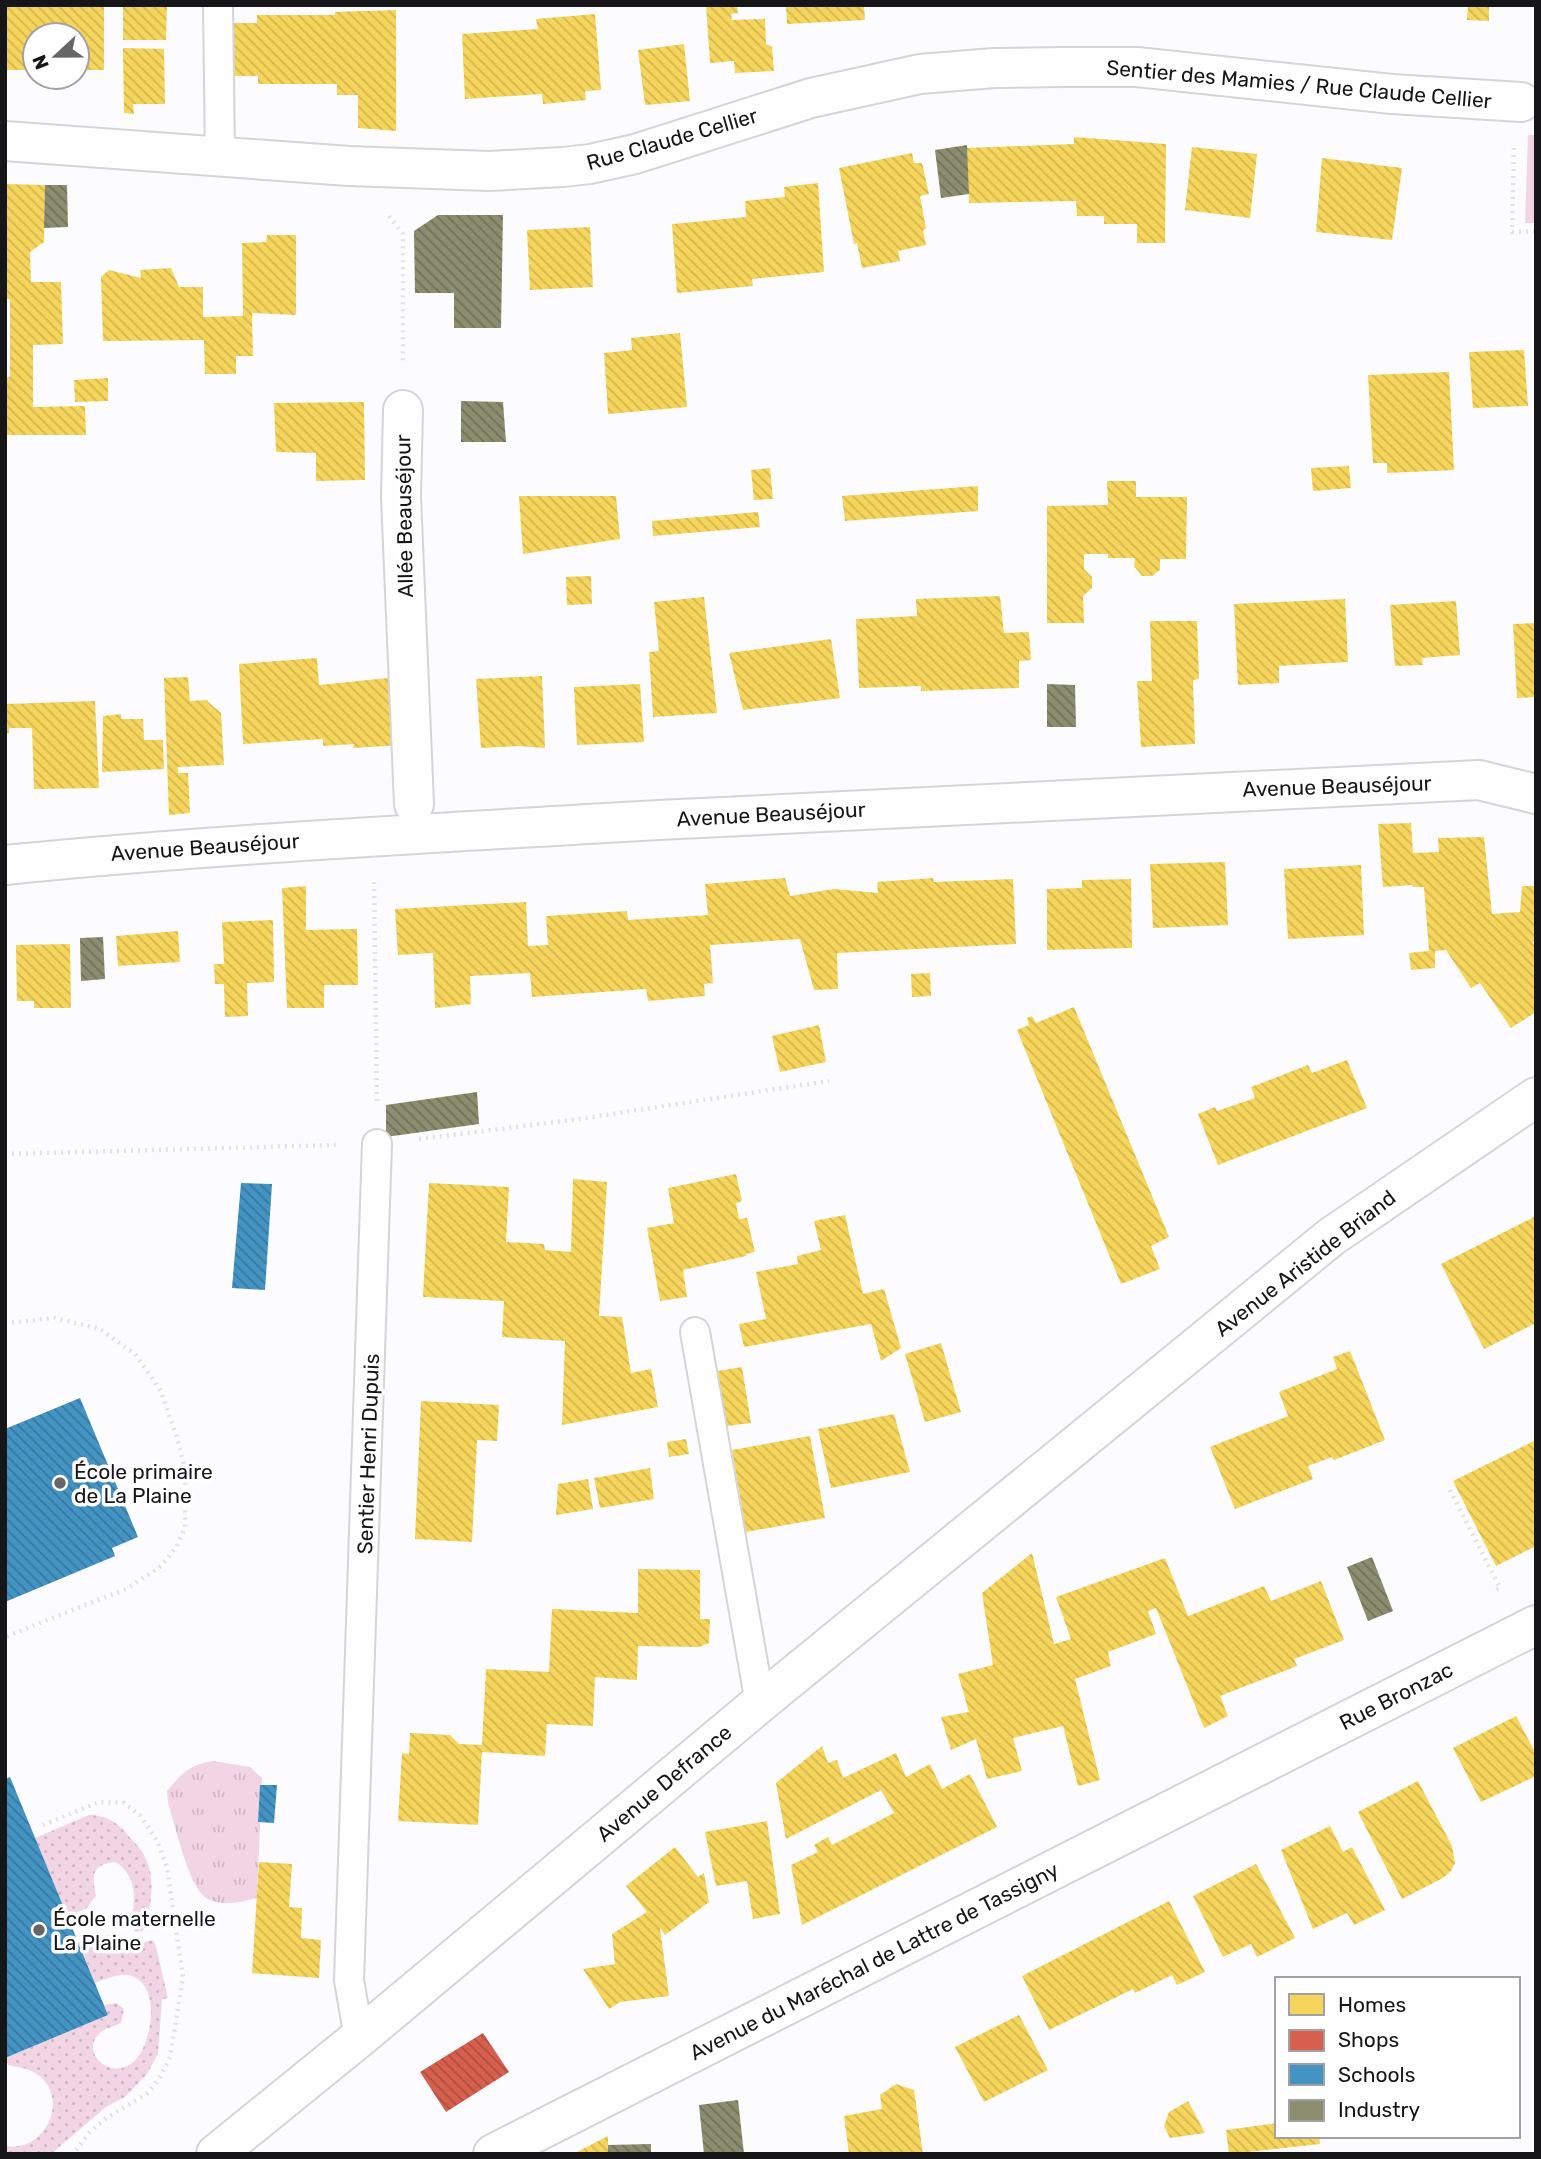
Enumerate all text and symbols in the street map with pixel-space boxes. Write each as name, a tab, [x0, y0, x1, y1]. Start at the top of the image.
north arrow	[21, 21, 91, 91]
text: N	[27, 52, 54, 73]
street label: Sentier des Mamies / Rue Claude Cellier	[1105, 55, 1493, 113]
street label: Rue Claude Cellier	[584, 103, 760, 175]
street label: Allée Beauséjour	[390, 434, 418, 598]
street label: Avenue Beauséjour	[1242, 770, 1432, 802]
street label: Avenue Beauséjour	[676, 797, 866, 831]
street label: Avenue Beauséjour	[110, 828, 300, 866]
street label: Avenue Aristide Briand	[1210, 1185, 1400, 1341]
street label: Sentier Henri Dupuis	[352, 1353, 384, 1555]
place label: École primaire de La Plaine	[74, 1459, 213, 1508]
marker: École primaire de La Plaine	[52, 1475, 68, 1491]
street label: Rue Bronzac	[1335, 1657, 1457, 1735]
street label: Avenue Defrance	[591, 1719, 737, 1847]
street label: Avenue du Maréchal de Lattre de Tassigny	[685, 1856, 1063, 2065]
place label: École maternelle La Plaine	[53, 1906, 216, 1955]
marker: École maternelle La Plaine	[31, 1922, 47, 1938]
legend	[1275, 1977, 1520, 2138]
text: Homes	[1338, 1992, 1406, 2017]
text: Shops	[1338, 2027, 1399, 2052]
text: Schools	[1338, 2062, 1415, 2087]
text: Industry	[1338, 2097, 1420, 2122]

